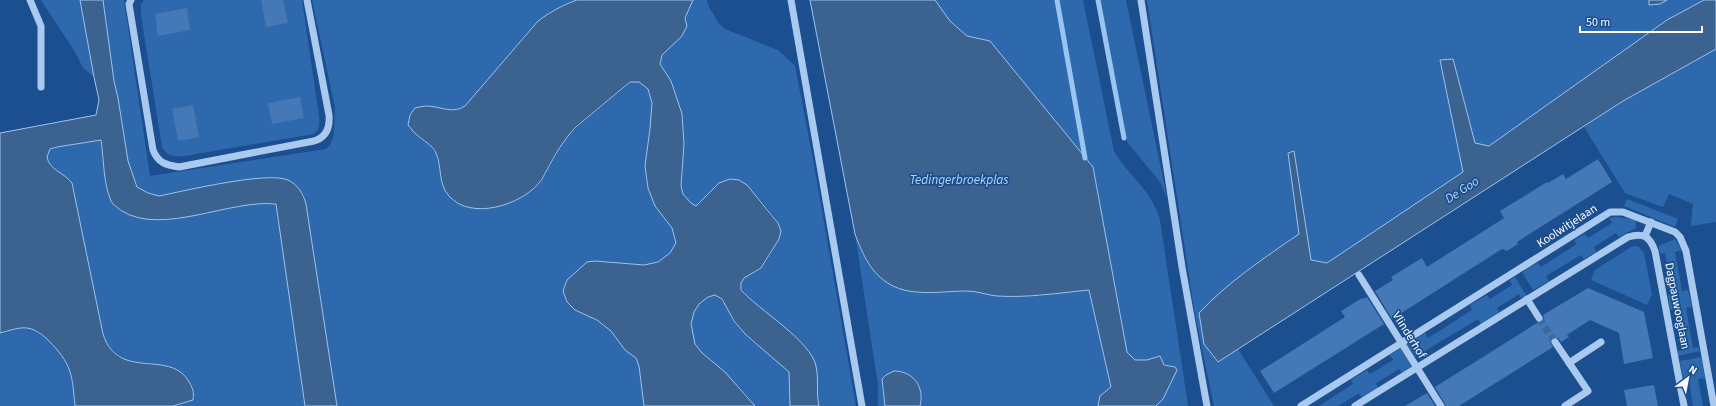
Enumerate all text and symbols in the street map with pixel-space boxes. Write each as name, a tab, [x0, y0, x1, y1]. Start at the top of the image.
scale bar	[1580, 8, 1702, 34]
text: 50 m	[1586, 14, 1610, 31]
water label: Tedingerbroekplas	[909, 171, 1009, 189]
water label: De Goo	[1441, 172, 1483, 208]
street label: Koolwitjelaan	[1533, 200, 1601, 252]
street label: Dagpauwooglaan	[1660, 261, 1694, 351]
street label: Vlinderhof	[1388, 308, 1430, 362]
north arrow	[1668, 358, 1708, 398]
text: N	[1686, 362, 1700, 378]

